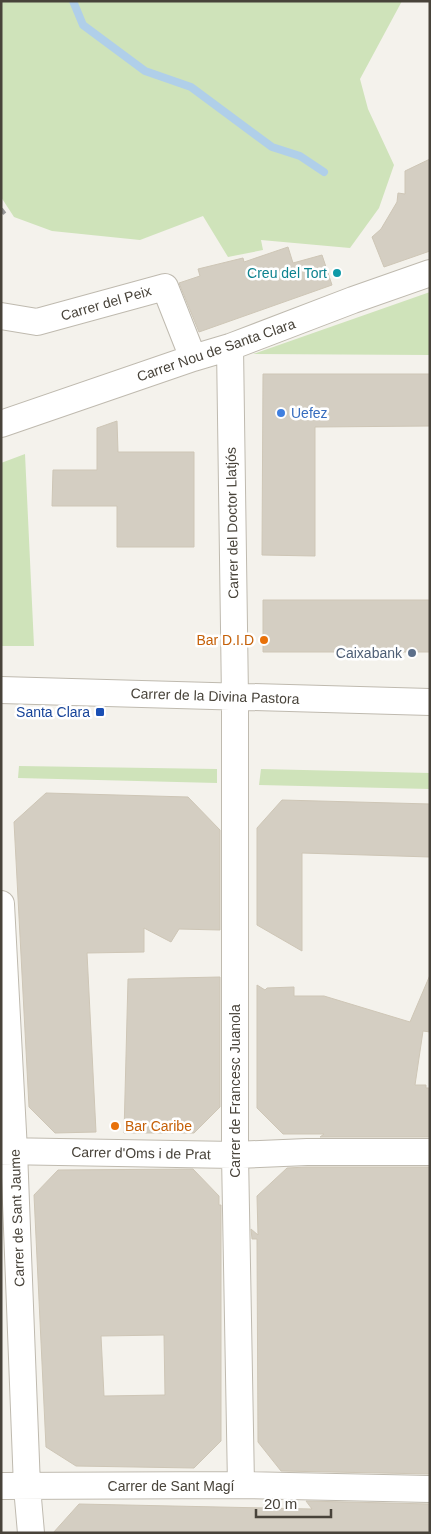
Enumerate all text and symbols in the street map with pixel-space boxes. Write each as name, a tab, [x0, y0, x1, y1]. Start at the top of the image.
place label: Creu del Tort	[247, 265, 327, 281]
marker: Creu del Tort	[331, 267, 343, 279]
street label: Carrer del Peix	[59, 282, 153, 324]
street label: Carrer Nou de Santa Clara	[135, 315, 298, 385]
place label: Uefez	[291, 405, 328, 421]
marker: Uefez	[275, 407, 287, 419]
street label: Carrer del Doctor Llatjós	[223, 447, 241, 599]
place label: Bar D.I.D	[196, 632, 254, 648]
marker: Bar D.I.D	[258, 634, 270, 646]
place label: Caixabank	[336, 645, 403, 661]
marker: Caixabank	[406, 647, 418, 659]
street label: Carrer de la Divina Pastora	[130, 685, 300, 707]
place label: Santa Clara	[16, 704, 90, 720]
marker: Santa Clara	[94, 706, 106, 718]
street label: Carrer de Francesc Juanola	[227, 1004, 243, 1178]
place label: Bar Caribe	[125, 1118, 192, 1134]
marker: Bar Caribe	[109, 1120, 121, 1132]
street label: Carrer d'Oms i de Prat	[71, 1144, 211, 1162]
street label: Carrer de Sant Jaume	[7, 1149, 27, 1287]
street label: Carrer de Sant Magí	[108, 1478, 235, 1494]
scale bar	[256, 1486, 331, 1518]
text: 20 m	[264, 1495, 297, 1512]

